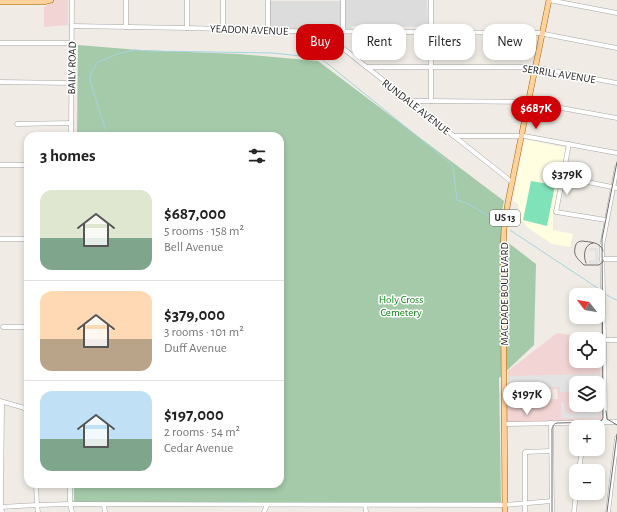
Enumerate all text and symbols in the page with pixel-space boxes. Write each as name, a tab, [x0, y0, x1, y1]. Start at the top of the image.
street label: YEADON AVENUE	[210, 23, 289, 37]
chip: Buy	[296, 24, 344, 60]
chip: Rent	[352, 24, 406, 60]
chip: Filters	[414, 24, 475, 60]
chip: New	[483, 24, 536, 60]
street label: BAILY ROAD	[66, 41, 78, 95]
street label: SERRILL AVENUE	[522, 63, 597, 85]
street label: RUNDALE AVENUE	[380, 77, 452, 137]
pin: $687K	[508, 96, 564, 130]
text: $687K	[520, 102, 552, 115]
icon: filters	[246, 145, 268, 167]
text: 3 homes	[40, 147, 96, 164]
pin: $379K	[539, 162, 595, 196]
text: $379K	[552, 168, 582, 181]
text: $687,000	[164, 205, 226, 222]
icon: home	[72, 206, 120, 254]
road number: US 13	[490, 210, 520, 226]
text: 5 rooms · 158 m²	[164, 225, 244, 238]
text: Bell Avenue	[164, 241, 223, 254]
street label: MACDADE BOULEVARD	[499, 242, 510, 346]
north arrow	[569, 288, 605, 324]
map controls	[569, 288, 605, 500]
park label: Holy Cross Cemetery	[379, 294, 423, 318]
text: $379,000	[164, 306, 225, 323]
icon: home	[72, 307, 120, 355]
text: 3 rooms · 101 m²	[164, 326, 244, 339]
button: locate	[569, 332, 605, 368]
text: Duff Avenue	[164, 342, 227, 355]
button: layers	[569, 376, 605, 412]
pin: $197K	[499, 382, 555, 416]
text: $197K	[512, 388, 542, 401]
text: $197,000	[164, 406, 224, 423]
icon: home	[72, 407, 120, 455]
button: +	[569, 420, 605, 456]
text: 2 rooms · 54 m²	[164, 426, 240, 439]
text: Cedar Avenue	[164, 442, 233, 455]
button: −	[569, 464, 605, 500]

